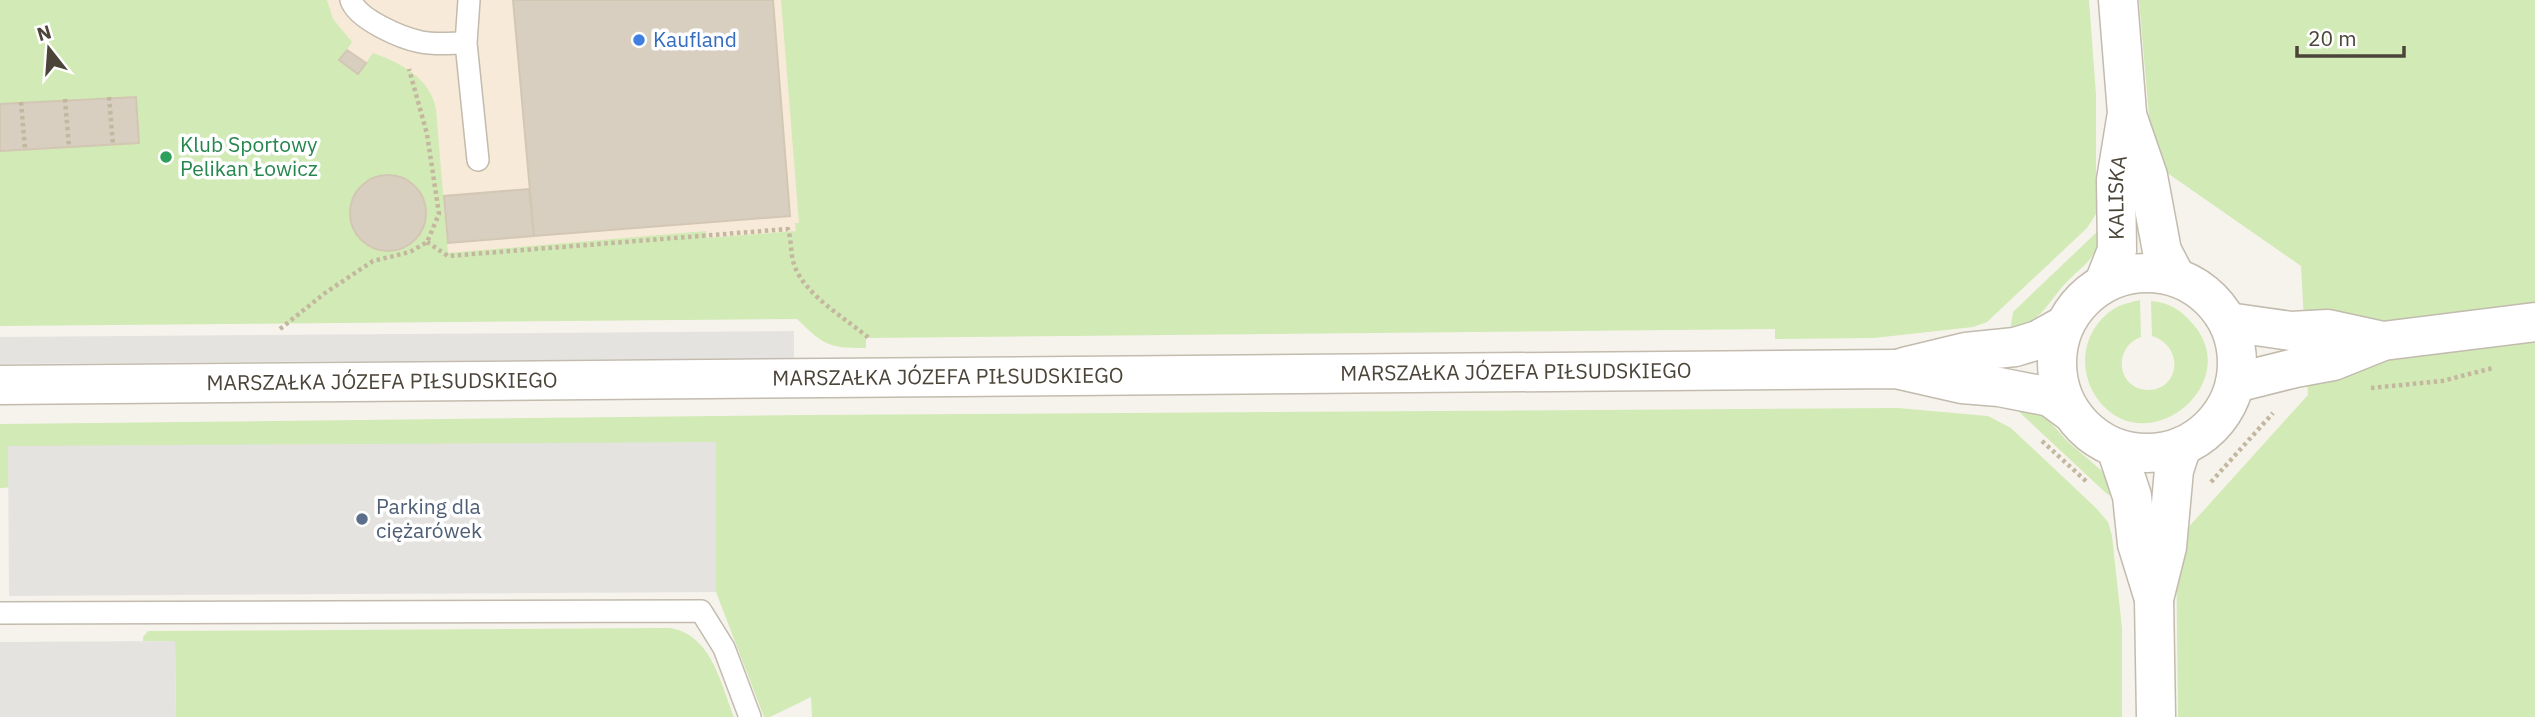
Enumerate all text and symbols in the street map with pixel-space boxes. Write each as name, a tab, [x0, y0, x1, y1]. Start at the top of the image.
north arrow	[14, 14, 84, 84]
scale bar	[2297, 14, 2404, 58]
text: N	[34, 19, 54, 46]
text: 20 m	[2308, 24, 2357, 52]
place label: Kaufland	[653, 25, 737, 53]
marker: Kaufland	[631, 32, 647, 48]
place label: Klub Sportowy Pelikan Łowicz	[180, 130, 318, 182]
marker: Klub Sportowy Pelikan Łowicz	[158, 149, 174, 165]
street label: KALISKA	[2101, 153, 2133, 240]
street label: MARSZAŁKA JÓZEFA PIŁSUDSKIEGO	[1340, 356, 1692, 387]
street label: MARSZAŁKA JÓZEFA PIŁSUDSKIEGO	[772, 361, 1124, 391]
street label: MARSZAŁKA JÓZEFA PIŁSUDSKIEGO	[206, 365, 558, 396]
place label: Parking dla ciężarówek	[376, 492, 482, 544]
marker: Parking dla ciężarówek	[354, 511, 370, 527]

